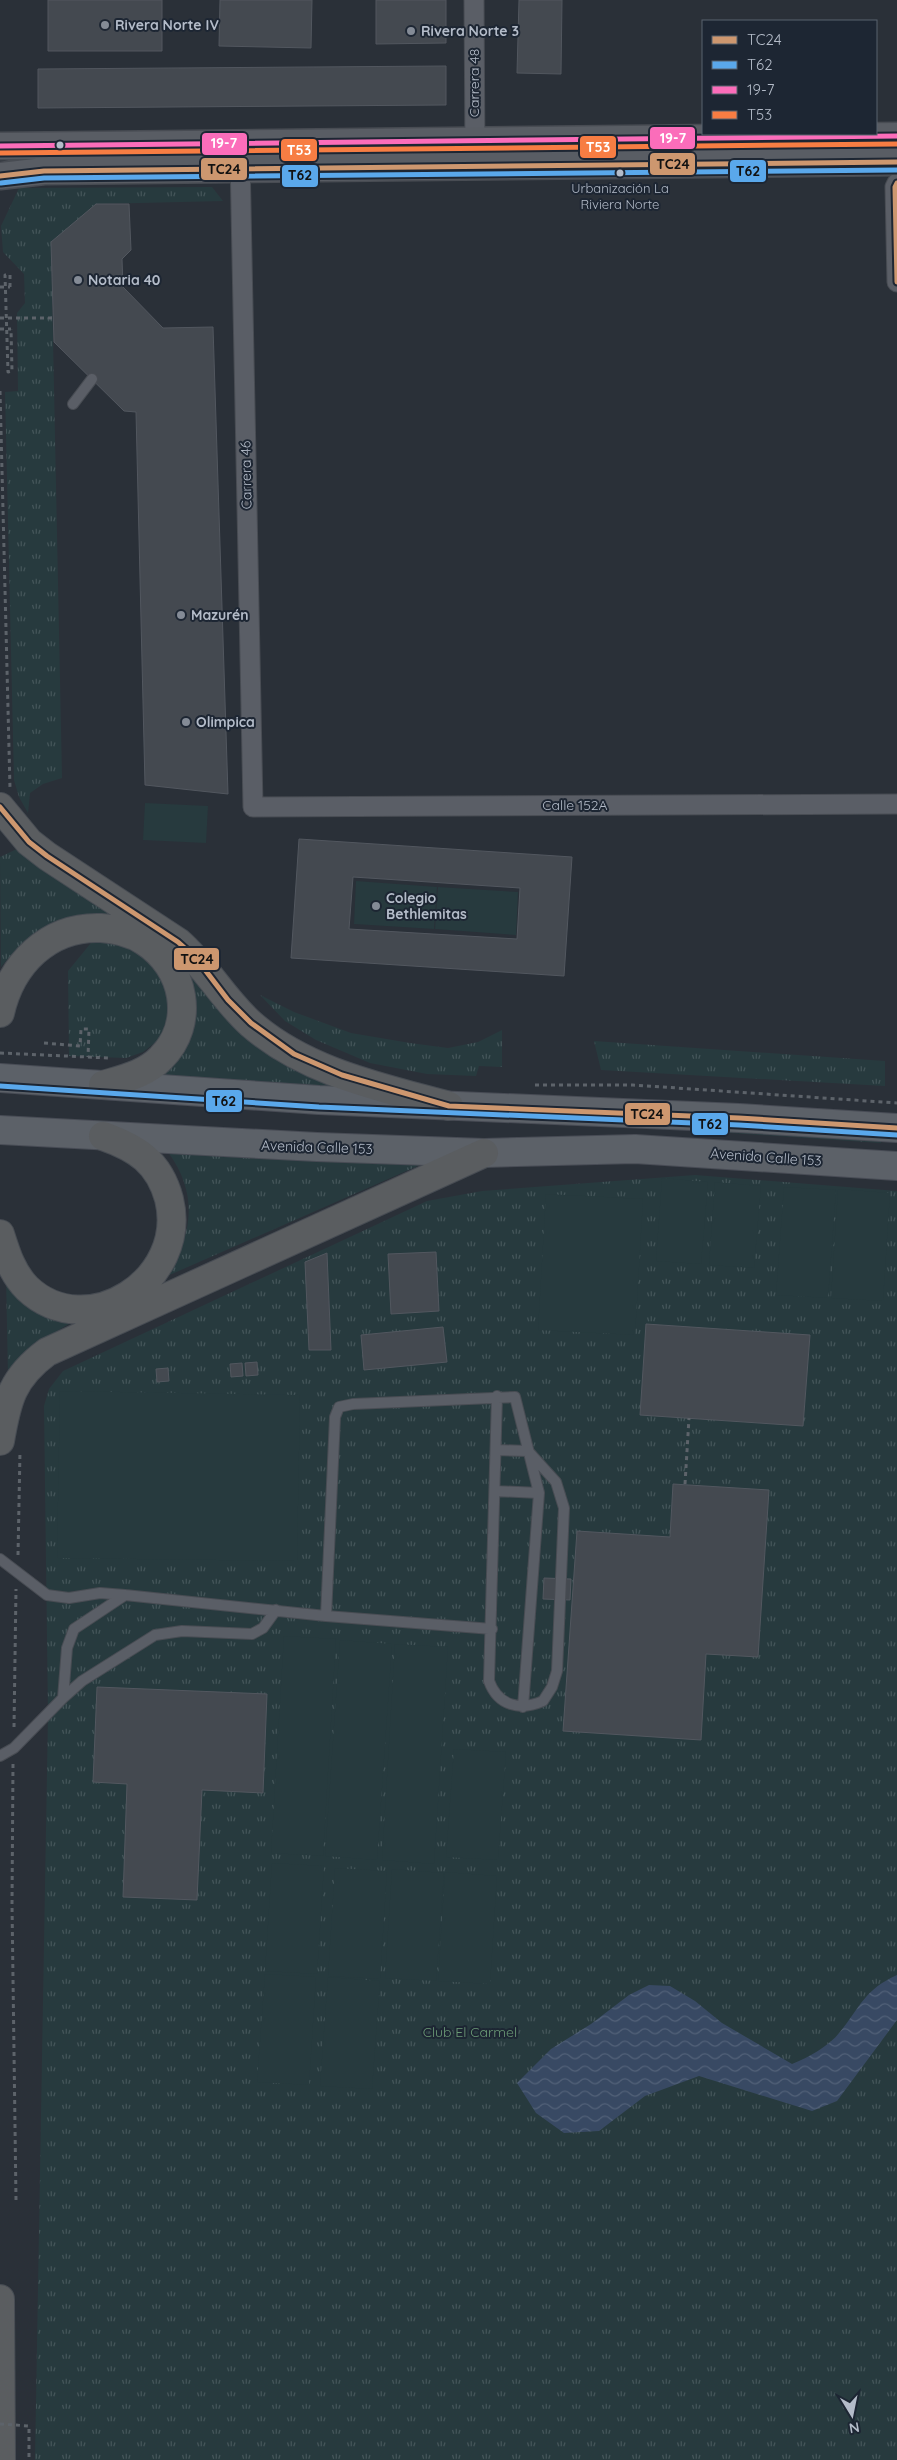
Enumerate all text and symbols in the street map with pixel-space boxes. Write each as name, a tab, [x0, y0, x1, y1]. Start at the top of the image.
place label: Rivera Norte IV	[115, 16, 219, 34]
marker: Rivera Norte IV	[99, 19, 111, 31]
legend	[702, 20, 877, 135]
place label: Rivera Norte 3	[421, 22, 519, 40]
marker: Rivera Norte 3	[405, 25, 417, 37]
text: TC24	[747, 30, 782, 49]
street label: Carrera 48	[465, 49, 483, 117]
text: T62	[747, 55, 772, 74]
text: 19-7	[747, 80, 775, 99]
text: T53	[747, 105, 772, 124]
line badge: 19-7	[649, 126, 696, 150]
text: 19-7	[660, 129, 687, 147]
line badge: 19-7	[201, 132, 248, 156]
text: 19-7	[211, 134, 238, 152]
line badge: T53	[579, 135, 617, 159]
line badge: T53	[280, 138, 318, 162]
text: T53	[586, 138, 610, 156]
unlabelled marker	[55, 140, 65, 150]
text: T53	[287, 141, 311, 159]
line badge: TC24	[649, 152, 696, 176]
text: TC24	[656, 155, 690, 173]
line badge: TC24	[200, 157, 248, 181]
line badge: T62	[729, 159, 767, 183]
text: TC24	[207, 160, 241, 178]
text: T62	[736, 162, 760, 180]
line badge: T62	[281, 164, 319, 188]
text: T62	[288, 166, 312, 184]
marker: Urbanización La Riviera Norte	[615, 168, 625, 178]
place label: Urbanización La Riviera Norte	[571, 180, 669, 212]
place label: Notaria 40	[88, 271, 161, 289]
marker: Notaria 40	[72, 274, 84, 286]
street label: Carrera 46	[236, 440, 256, 509]
place label: Mazurén	[191, 606, 249, 624]
marker: Mazurén	[175, 609, 187, 621]
place label: Olimpica	[196, 713, 255, 731]
marker: Olimpica	[180, 716, 192, 728]
street label: Calle 152A	[542, 796, 608, 814]
place label: Colegio Bethlemitas	[386, 889, 467, 923]
marker: Colegio Bethlemitas	[370, 900, 382, 912]
line badge: TC24	[173, 947, 220, 971]
text: TC24	[180, 950, 214, 968]
line badge: T62	[205, 1089, 243, 1113]
text: T62	[212, 1092, 236, 1110]
line badge: TC24	[624, 1102, 671, 1126]
text: TC24	[630, 1105, 664, 1123]
line badge: T62	[691, 1112, 729, 1136]
text: T62	[698, 1115, 722, 1133]
street label: Avenida Calle 153	[261, 1136, 373, 1158]
street label: Avenida Calle 153	[710, 1144, 822, 1170]
park label: Club El Carmel	[423, 2023, 517, 2041]
north arrow	[827, 2390, 877, 2440]
text: N	[848, 2418, 861, 2438]

